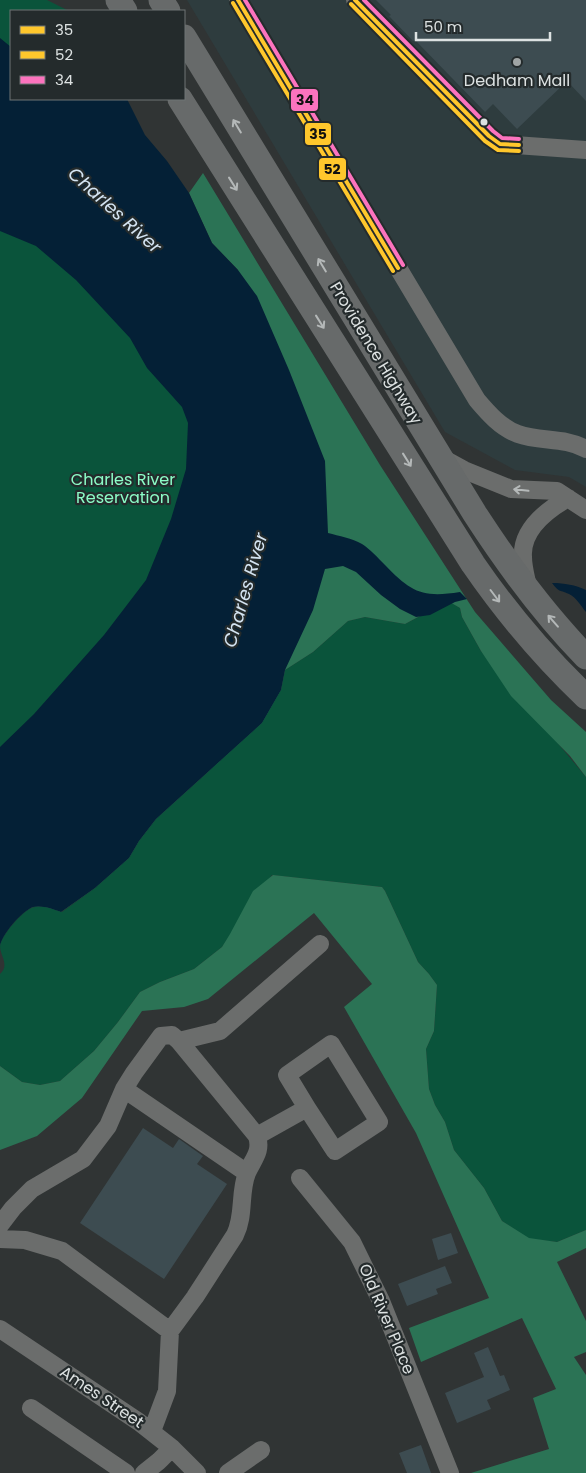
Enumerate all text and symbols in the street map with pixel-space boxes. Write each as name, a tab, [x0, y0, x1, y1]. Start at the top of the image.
legend	[10, 10, 185, 100]
scale bar	[416, 10, 550, 42]
text: 50 m	[424, 16, 462, 37]
text: 35	[55, 19, 73, 40]
text: 52	[55, 44, 73, 65]
marker: Dedham Mall	[511, 56, 523, 68]
text: 34	[55, 69, 73, 90]
place label: Dedham Mall	[464, 69, 570, 92]
line badge: 34	[290, 88, 319, 112]
text: 34	[296, 90, 314, 110]
unlabelled marker	[479, 117, 489, 127]
one-way arrow	[232, 120, 242, 134]
line badge: 35	[304, 122, 332, 146]
text: 35	[309, 124, 327, 144]
line badge: 52	[318, 157, 347, 181]
text: 52	[323, 159, 341, 179]
water label: Charles River	[63, 161, 168, 260]
one-way arrow	[229, 177, 239, 191]
one-way arrow	[317, 258, 327, 272]
street label: Providence Highway	[324, 278, 428, 428]
one-way arrow	[315, 315, 325, 329]
one-way arrow	[402, 452, 412, 466]
park label: Charles River Reservation	[71, 468, 175, 509]
one-way arrow	[513, 485, 529, 495]
water label: Charles River	[217, 529, 274, 650]
one-way arrow	[490, 589, 501, 602]
one-way arrow	[548, 615, 559, 628]
street label: Old River Place	[353, 1260, 421, 1378]
street label: Ames Street	[56, 1360, 149, 1434]

